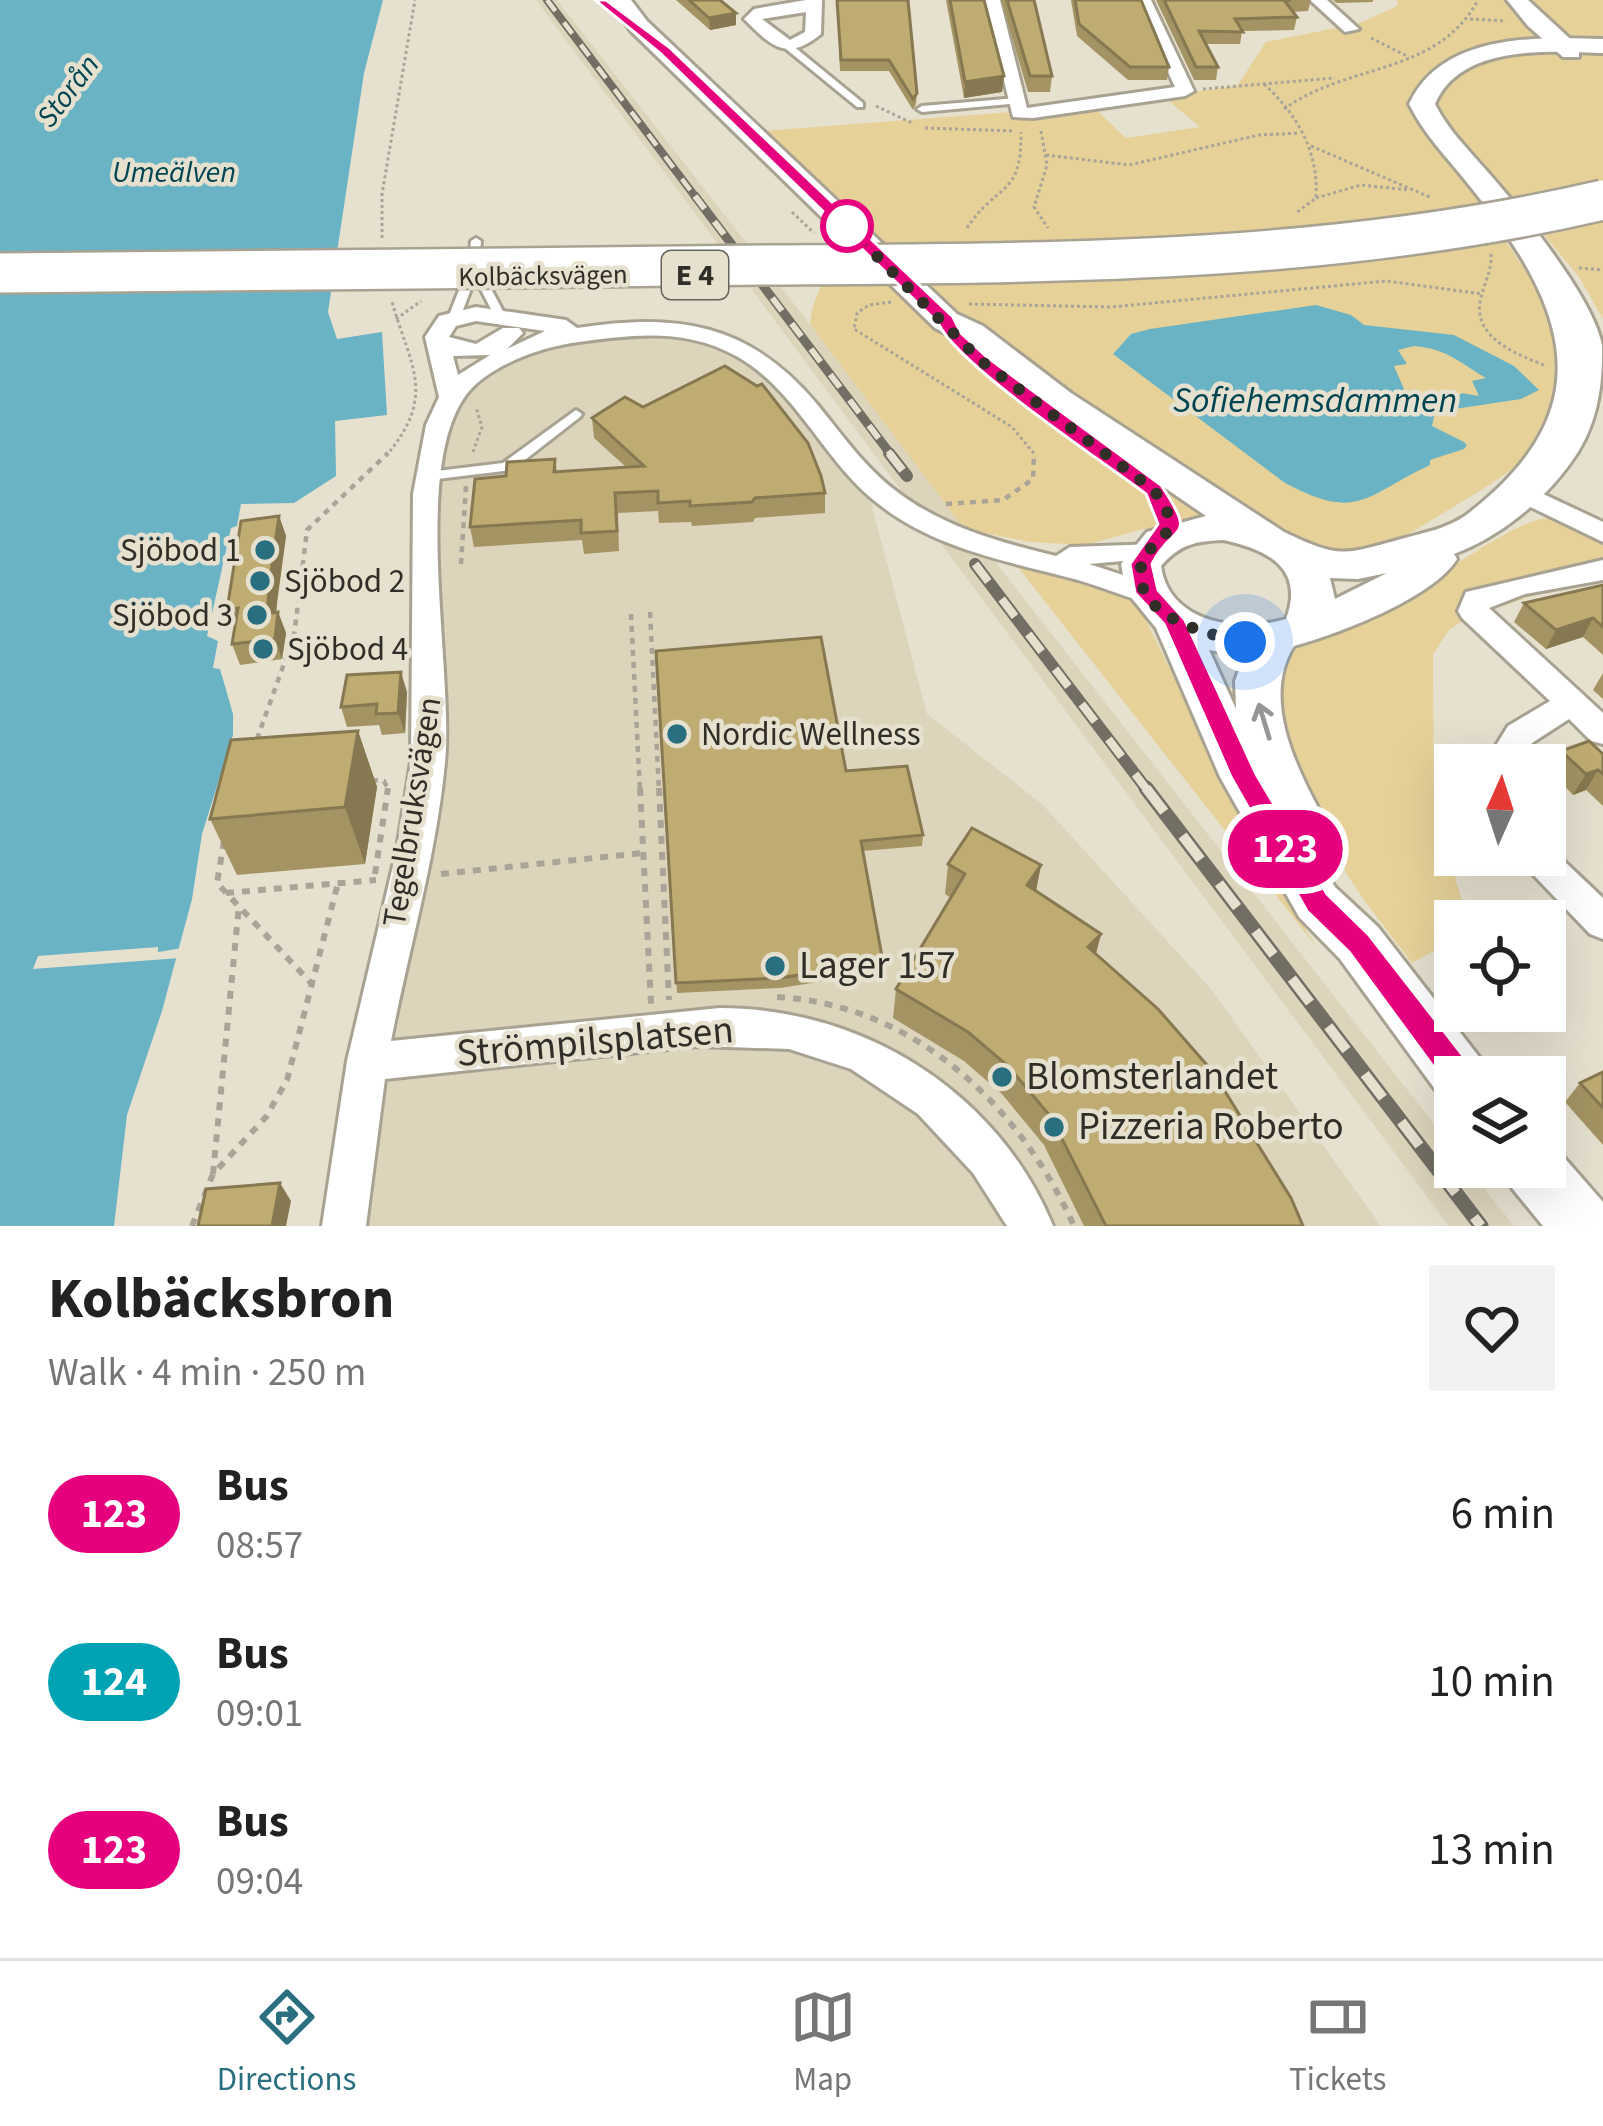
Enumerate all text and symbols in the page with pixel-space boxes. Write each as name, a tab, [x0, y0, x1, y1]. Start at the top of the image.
water label: Storån	[26, 45, 110, 137]
water label: Umeälven	[112, 151, 236, 194]
unlabelled marker	[822, 201, 872, 251]
road number: E 4	[662, 251, 728, 299]
street label: Kolbäcksvägen	[458, 255, 628, 297]
water label: Sofiehemsdammen	[1173, 375, 1457, 426]
place label: Sjöbod 1	[120, 527, 241, 574]
marker: Sjöbod 1	[252, 537, 278, 563]
place label: Sjöbod 2	[284, 558, 405, 605]
marker: Sjöbod 2	[247, 568, 273, 594]
place label: Sjöbod 3	[112, 592, 233, 639]
marker: Sjöbod 3	[244, 602, 270, 628]
your location	[1215, 612, 1275, 672]
place label: Sjöbod 4	[287, 626, 408, 673]
marker: Sjöbod 4	[250, 636, 276, 662]
street label: Tegelbruksvägen	[371, 694, 453, 930]
one-way arrow	[1252, 702, 1274, 740]
place label: Nordic Wellness	[701, 711, 921, 758]
marker: Nordic Wellness	[664, 721, 690, 747]
north arrow	[1434, 744, 1566, 876]
map controls	[1434, 744, 1566, 1188]
line badge: 123	[1216, 810, 1354, 888]
text: 123	[1252, 819, 1318, 879]
button: locate	[1434, 900, 1566, 1032]
place label: Lager 157	[799, 938, 956, 994]
marker: Lager 157	[762, 953, 788, 979]
street label: Strömpilsplatsen	[454, 1002, 736, 1082]
place label: Blomsterlandet	[1026, 1049, 1278, 1105]
button: layers	[1434, 1056, 1566, 1188]
marker: Blomsterlandet	[989, 1064, 1015, 1090]
place label: Pizzeria Roberto	[1078, 1099, 1344, 1155]
marker: Pizzeria Roberto	[1041, 1114, 1067, 1140]
text: Kolbäcksbron	[48, 1259, 394, 1340]
button: heart	[1429, 1265, 1555, 1391]
text: Walk · 4 min · 250 m	[48, 1345, 366, 1401]
text: Bus	[216, 1454, 289, 1518]
text: 6 min	[1451, 1482, 1555, 1546]
text: 123	[81, 1484, 147, 1544]
text: 08:57	[216, 1518, 303, 1574]
text: Bus	[216, 1622, 289, 1686]
text: 10 min	[1428, 1650, 1555, 1714]
text: 124	[81, 1652, 147, 1712]
text: 09:01	[216, 1686, 303, 1742]
text: Bus	[216, 1790, 289, 1854]
text: 13 min	[1428, 1818, 1555, 1882]
text: 123	[81, 1820, 147, 1880]
text: 09:04	[216, 1854, 303, 1910]
tab: Directions	[217, 1984, 356, 2103]
tab: Map	[790, 1984, 856, 2103]
tab: Tickets	[1289, 1984, 1386, 2103]

